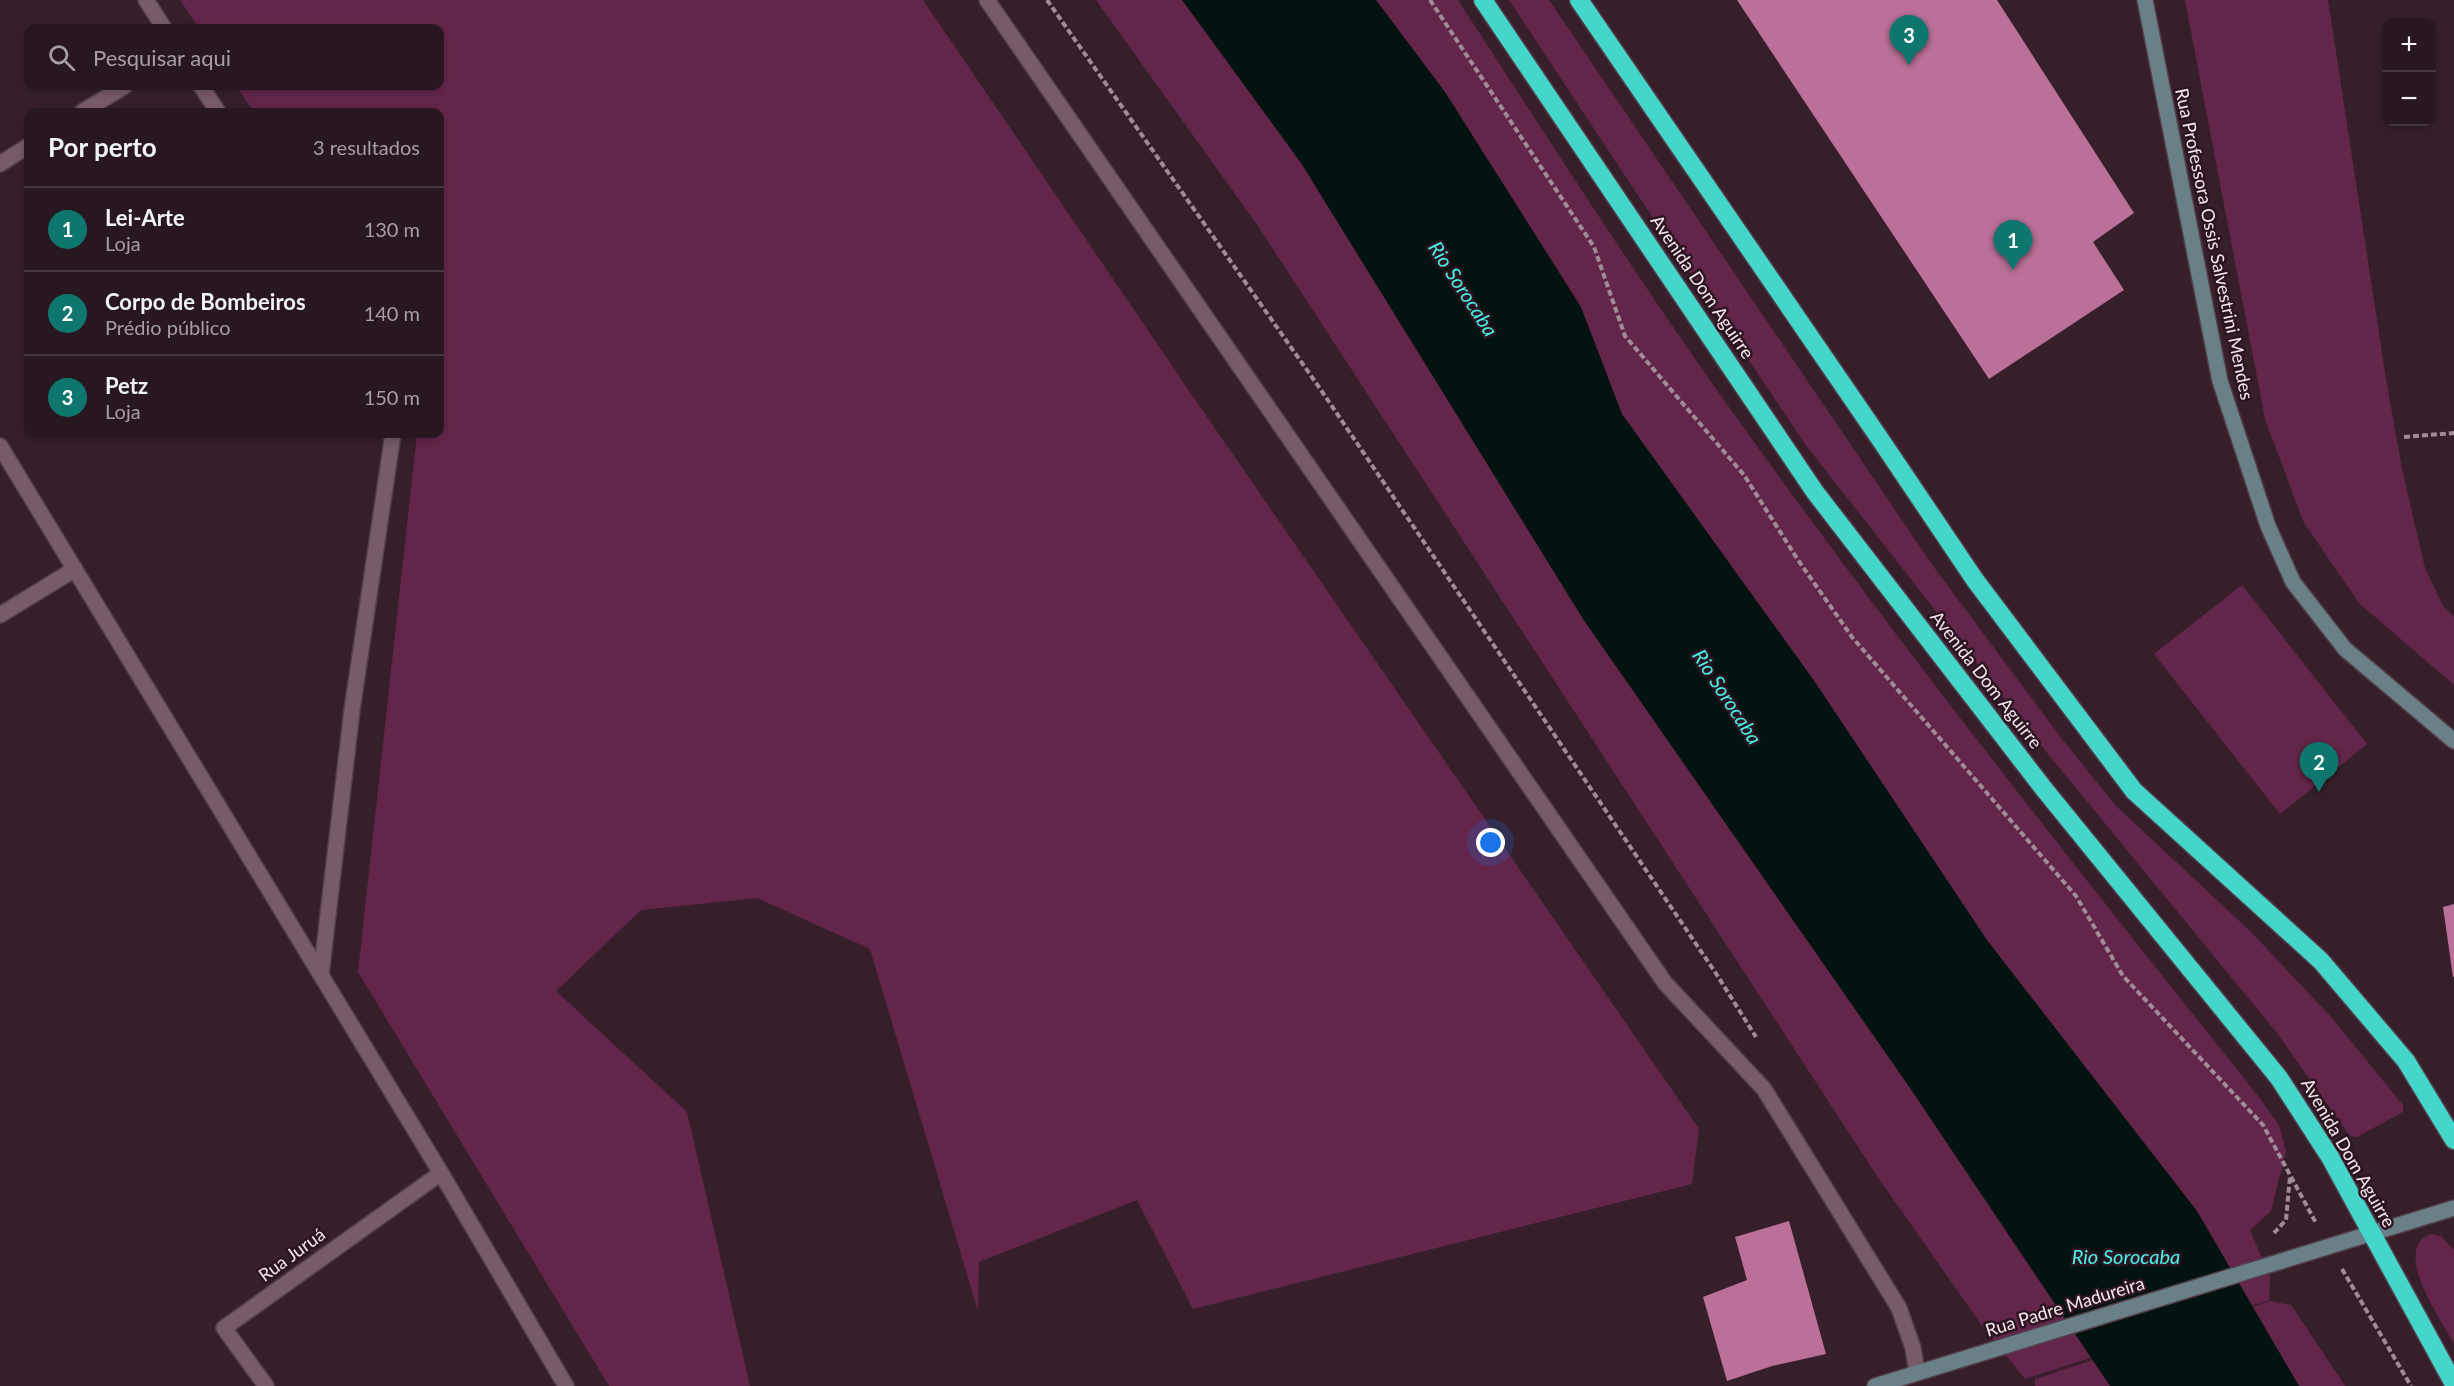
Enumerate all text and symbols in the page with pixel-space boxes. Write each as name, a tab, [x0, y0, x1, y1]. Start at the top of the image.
pin: 3	[1890, 16, 1928, 65]
map controls	[2382, 18, 2436, 126]
button: +	[2382, 18, 2436, 72]
search box	[24, 24, 444, 90]
icon: search	[45, 41, 78, 74]
text: Pesquisar aqui	[93, 44, 231, 71]
button: −	[2382, 72, 2436, 126]
street label: Rua Professora Ossis Salvestrini Mendes	[2171, 86, 2259, 402]
text: Por perto	[48, 131, 157, 163]
text: 3 resultados	[313, 135, 420, 159]
text: Lei-Arte	[105, 204, 185, 231]
street label: Avenida Dom Aguirre	[1647, 210, 1759, 363]
text: 1	[62, 217, 73, 241]
text: 130 m	[364, 217, 420, 241]
pin: 1	[1994, 220, 2032, 270]
text: Loja	[105, 231, 141, 255]
water label: Rio Sorocaba	[1424, 236, 1503, 340]
text: Corpo de Bombeiros	[105, 288, 306, 315]
text: 2	[62, 301, 73, 325]
text: 140 m	[364, 301, 420, 325]
text: Prédio público	[105, 315, 231, 339]
text: Petz	[105, 372, 148, 399]
text: 3	[62, 385, 73, 409]
text: 150 m	[364, 385, 420, 409]
text: Loja	[105, 399, 141, 423]
street label: Avenida Dom Aguirre	[1926, 606, 2047, 753]
water label: Rio Sorocaba	[1688, 644, 1767, 748]
pin: 2	[2300, 742, 2338, 792]
your location	[1476, 828, 1505, 857]
street label: Avenida Dom Aguirre	[2297, 1074, 2401, 1231]
street label: Rua Juruá	[254, 1223, 329, 1286]
water label: Rio Sorocaba	[2072, 1244, 2180, 1268]
street label: Rua Padre Madureira	[1982, 1271, 2147, 1341]

